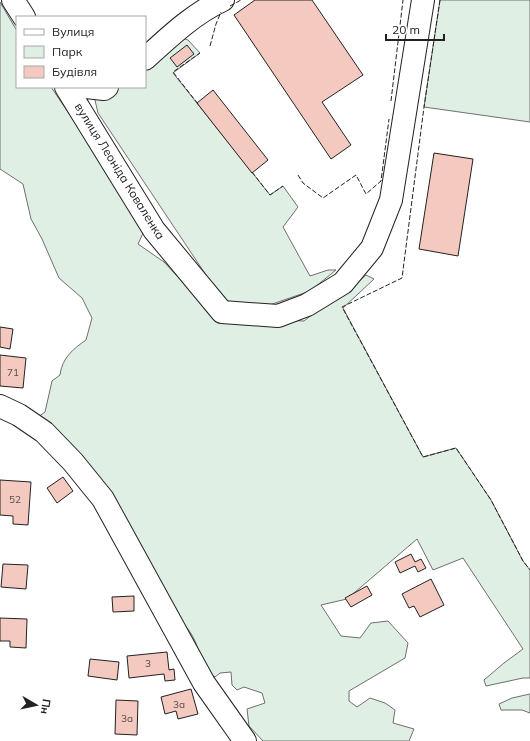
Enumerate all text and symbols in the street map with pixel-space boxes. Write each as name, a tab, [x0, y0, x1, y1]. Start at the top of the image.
legend	[16, 16, 146, 88]
scale bar	[386, 16, 444, 42]
text: 20 m	[392, 22, 420, 37]
text: Вулиця	[52, 24, 94, 39]
text: Парк	[52, 44, 83, 59]
text: Будівля	[52, 64, 97, 79]
street label: вулиця Леоніда Коваленка	[72, 100, 168, 242]
house number: 71	[7, 366, 19, 379]
house number: 52	[9, 493, 21, 506]
house number: 3	[145, 657, 151, 670]
north arrow	[16, 685, 56, 725]
text: Пн	[38, 698, 54, 715]
house number: 3а	[173, 698, 185, 711]
house number: 3а	[121, 712, 133, 725]

